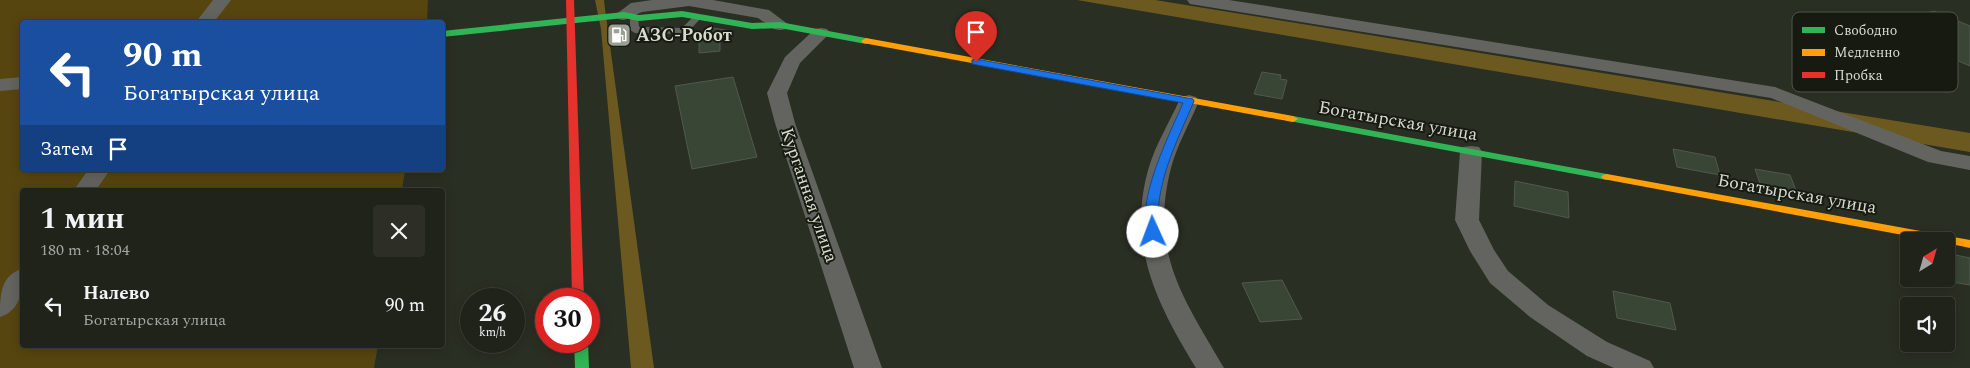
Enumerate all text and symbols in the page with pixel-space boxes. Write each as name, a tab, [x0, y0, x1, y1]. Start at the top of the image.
pin	[955, 11, 997, 62]
legend	[1792, 12, 1958, 92]
icon: arrive	[962, 18, 990, 46]
text: Свободно	[1834, 20, 1897, 41]
fuel station icon: АЗС-Робот	[606, 22, 632, 48]
place label: АЗС-Робот	[636, 22, 732, 49]
text: 90 m	[123, 29, 203, 82]
icon: left	[40, 40, 105, 105]
text: Медленно	[1834, 42, 1900, 63]
text: Пробка	[1834, 65, 1883, 86]
text: Богатырская улица	[123, 77, 320, 110]
street label: Богатырская улица	[1316, 94, 1480, 148]
street label: Курганная улица	[773, 124, 845, 266]
text: Затем	[40, 135, 94, 164]
icon: arrive	[104, 135, 132, 163]
street label: Богатырская улица	[1715, 167, 1879, 221]
text: 1 мин	[40, 196, 125, 242]
button: close	[373, 205, 425, 257]
position arrow	[1126, 205, 1178, 257]
north arrow	[1900, 232, 1955, 288]
map controls	[1900, 232, 1955, 352]
text: 180 m · 18:04	[40, 238, 130, 262]
text: Налево	[83, 279, 150, 308]
speed limit sign: 30	[535, 288, 600, 353]
text: 90 m	[385, 291, 425, 320]
icon: left	[40, 292, 68, 320]
text: 26	[478, 295, 507, 333]
button: sound	[1900, 297, 1955, 352]
text: Богатырская улица	[83, 308, 226, 332]
text: km/h	[479, 323, 506, 342]

